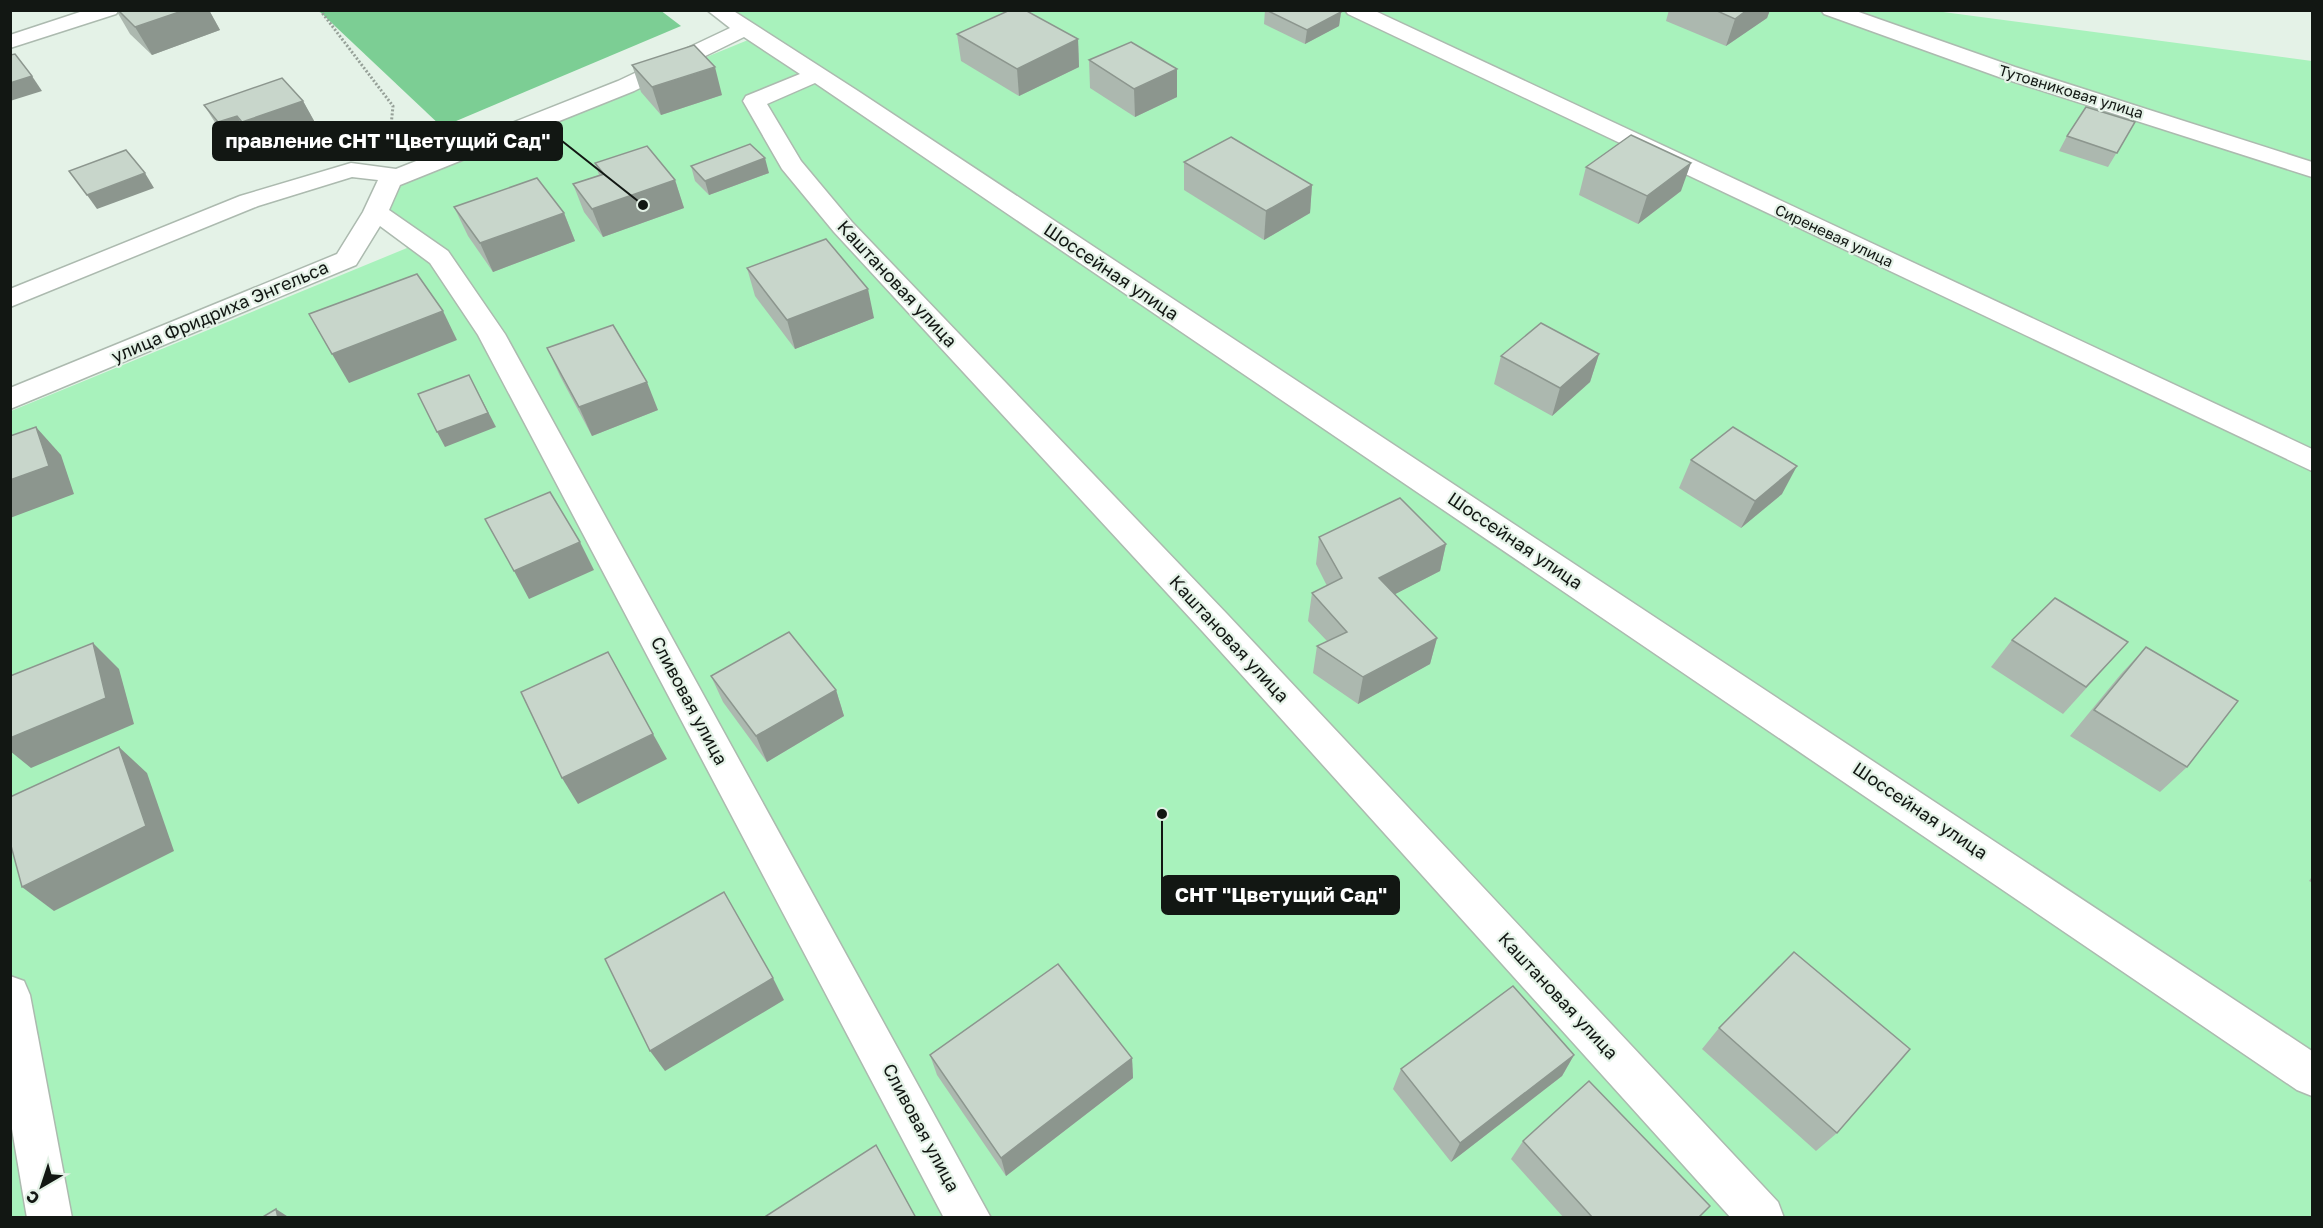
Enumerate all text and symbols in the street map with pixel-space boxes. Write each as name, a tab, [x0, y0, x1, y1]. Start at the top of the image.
street label: Тутовниковая улица	[1997, 60, 2146, 122]
callout: правление СНТ "Цветущий Сад"	[213, 122, 562, 160]
text: правление СНТ "Цветущий Сад"	[225, 128, 551, 152]
street label: Сиреневая улица	[1772, 200, 1896, 270]
street label: Каштановая улица	[833, 215, 962, 351]
street label: Шоссейная улица	[1040, 218, 1183, 324]
street label: улица Фридриха Энгельса	[108, 255, 332, 367]
street label: Шоссейная улица	[1444, 487, 1587, 593]
street label: Каштановая улица	[1165, 570, 1294, 706]
street label: Сливовая улица	[647, 633, 733, 768]
street label: Шоссейная улица	[1849, 757, 1992, 863]
callout: СНТ "Цветущий Сад"	[1162, 876, 1399, 914]
text: СНТ "Цветущий Сад"	[1175, 882, 1387, 906]
street label: Каштановая улица	[1494, 927, 1623, 1063]
street label: Сливовая улица	[879, 1060, 965, 1195]
north arrow	[12, 1156, 72, 1216]
text: С	[22, 1186, 43, 1209]

